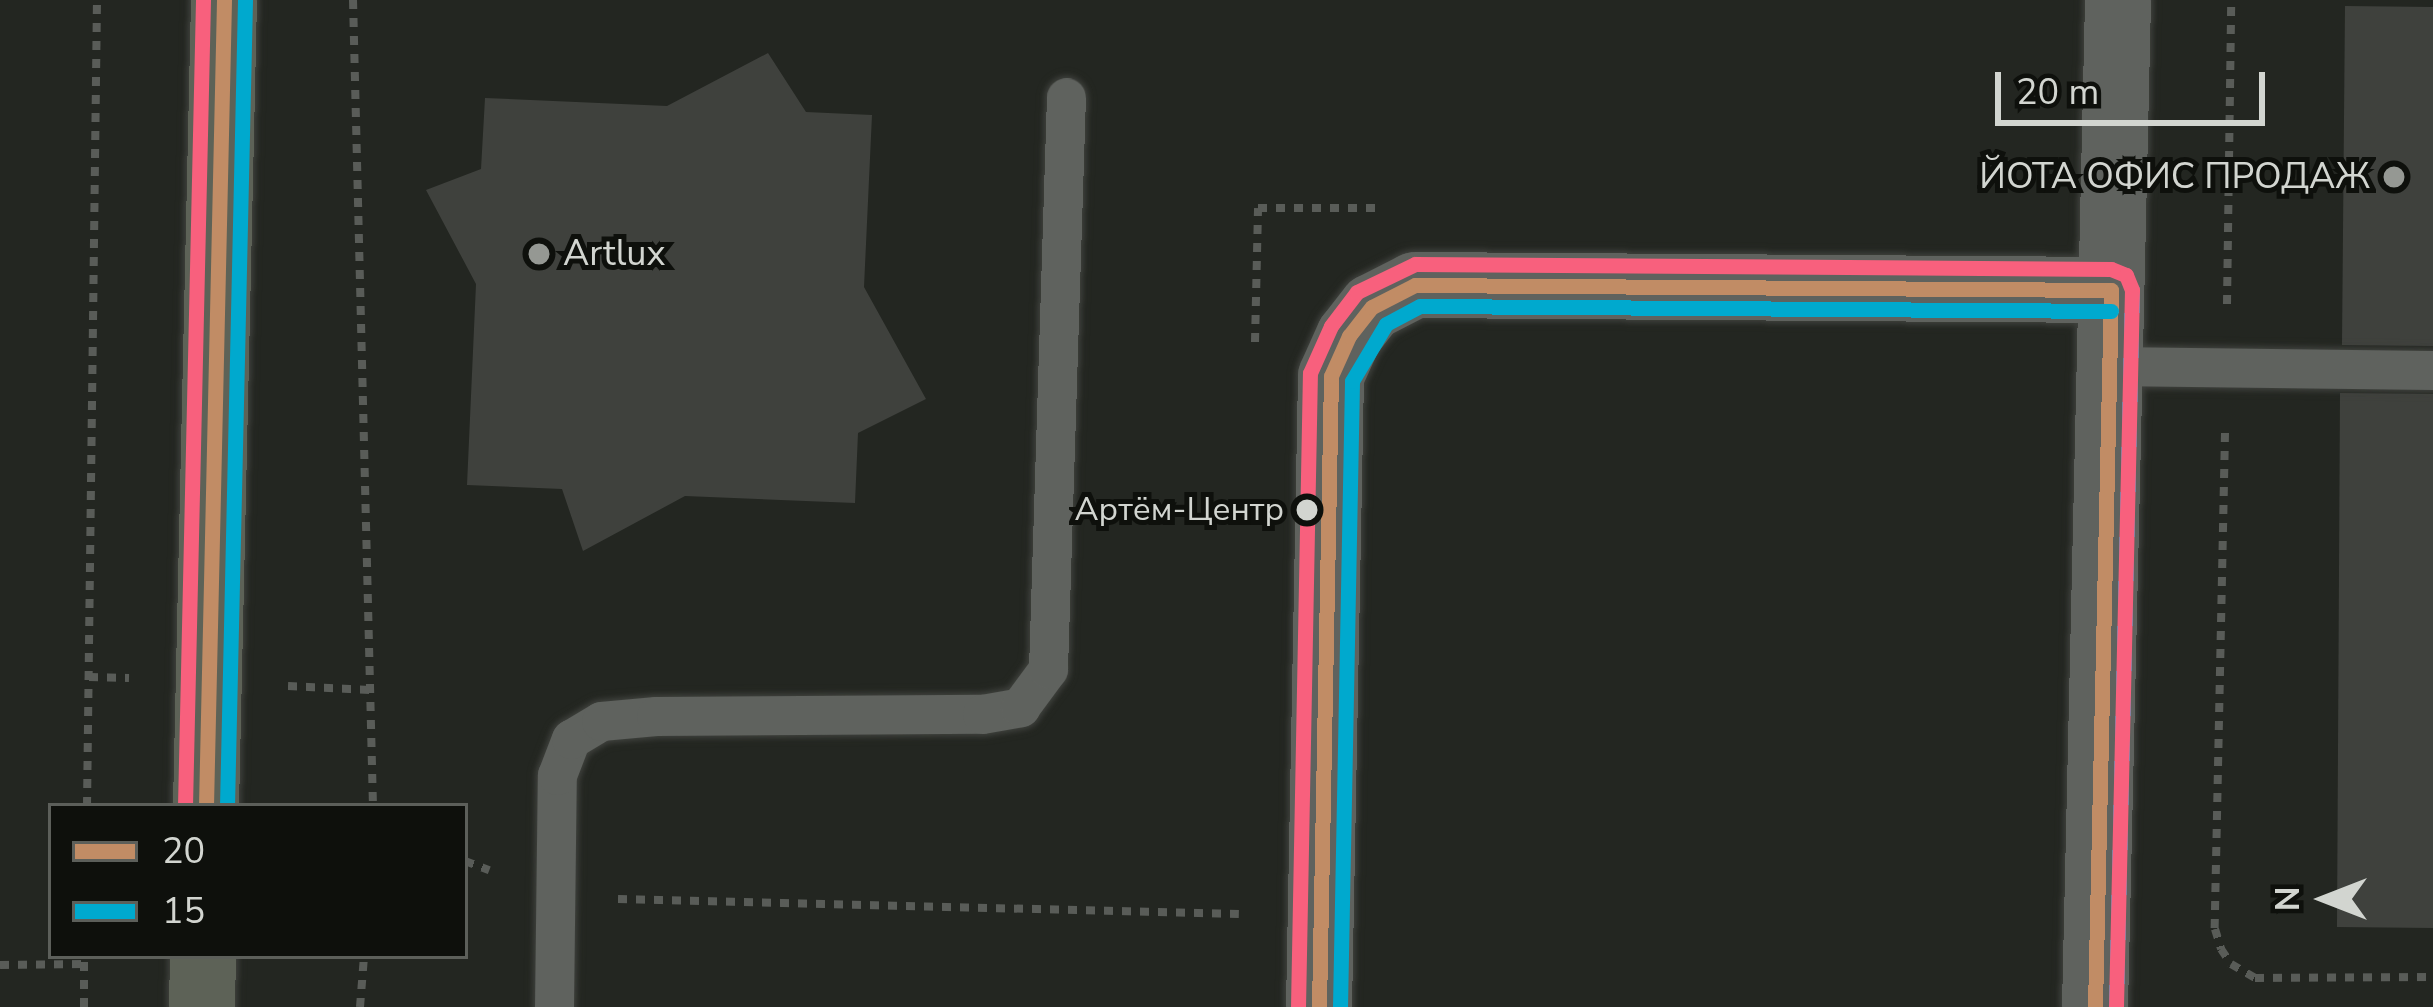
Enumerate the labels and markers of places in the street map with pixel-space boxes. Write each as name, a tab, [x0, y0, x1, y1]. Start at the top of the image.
place label: ЙОТА ОФИС ПРОДАЖ	[1979, 155, 2370, 199]
marker: ЙОТА ОФИС ПРОДАЖ	[2381, 164, 2407, 190]
place label: Artlux	[563, 232, 665, 276]
marker: Artlux	[526, 241, 552, 267]
place label: Артём-Центр	[1075, 490, 1284, 530]
marker: Артём-Центр	[1296, 499, 1318, 521]

